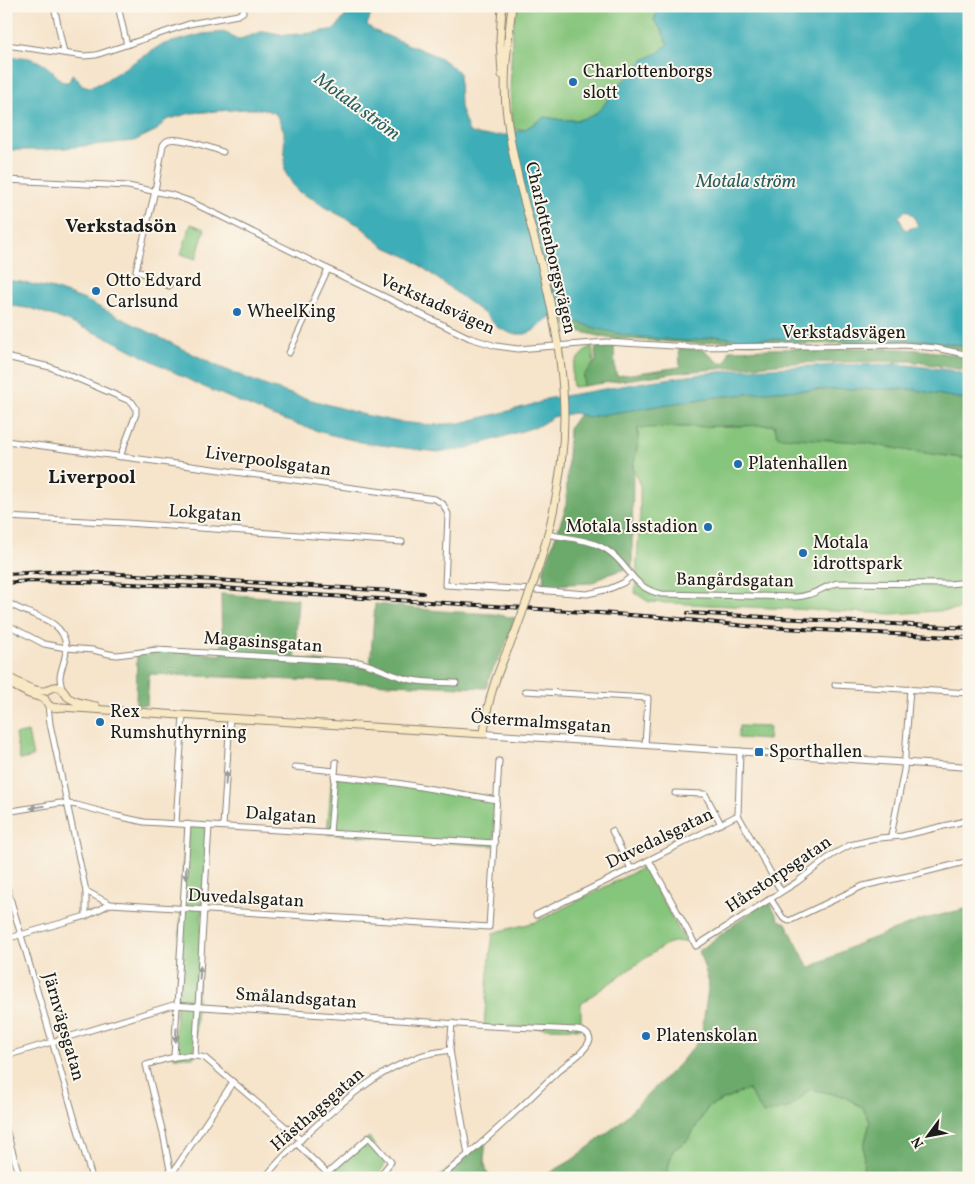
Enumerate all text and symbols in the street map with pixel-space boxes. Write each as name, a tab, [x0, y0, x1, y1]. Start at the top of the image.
place label: Charlottenborgs slott	[583, 60, 712, 106]
water label: Motala ström	[308, 66, 405, 147]
marker: Charlottenborgs slott	[567, 76, 579, 88]
street label: Charlottenborgsvägen	[518, 159, 582, 337]
water label: Motala ström	[695, 169, 796, 195]
district label: Verkstadsön	[65, 214, 177, 240]
street label: Verkstadsvägen	[375, 268, 499, 342]
place label: Otto Edvard Carlsund	[106, 269, 202, 315]
marker: Otto Edvard Carlsund	[90, 285, 102, 297]
place label: WheelKing	[247, 300, 336, 325]
marker: WheelKing	[231, 306, 243, 318]
street label: Verkstadsvägen	[782, 321, 906, 346]
street label: Liverpoolsgatan	[203, 441, 333, 483]
place label: Platenhallen	[748, 452, 848, 477]
marker: Platenhallen	[732, 458, 744, 470]
district label: Liverpool	[48, 465, 136, 491]
street label: Lokgatan	[168, 499, 243, 529]
place label: Motala Isstadion	[566, 515, 698, 540]
marker: Motala Isstadion	[702, 521, 714, 533]
place label: Motala idrottspark	[813, 531, 903, 577]
marker: Motala idrottspark	[797, 547, 809, 559]
street label: Bangårdsgatan	[676, 567, 795, 595]
street label: Magasinsgatan	[203, 626, 324, 660]
place label: Rex Rumshuthyrning	[110, 700, 247, 746]
street label: Östermalmsgatan	[470, 706, 612, 740]
marker: Rex Rumshuthyrning	[94, 716, 106, 728]
place label: Sporthallen	[769, 740, 863, 765]
marker: Sporthallen	[753, 746, 765, 758]
one-way arrow	[223, 770, 231, 786]
street label: Dalgatan	[245, 801, 318, 831]
street label: Duvedalsgatan	[602, 802, 718, 876]
one-way arrow	[28, 804, 44, 812]
street label: Hårstorpsgatan	[721, 830, 837, 920]
one-way arrow	[181, 865, 189, 881]
street label: Duvedalsgatan	[187, 883, 305, 915]
one-way arrow	[197, 964, 205, 980]
street label: Järnvägsgatan	[36, 970, 90, 1084]
street label: Smålandsgatan	[234, 982, 358, 1016]
place label: Platenskolan	[656, 1024, 758, 1049]
one-way arrow	[171, 1027, 179, 1043]
marker: Platenskolan	[640, 1030, 652, 1042]
street label: Hästhagsgatan	[266, 1062, 371, 1158]
north arrow	[902, 1112, 952, 1162]
text: N	[907, 1133, 929, 1151]

